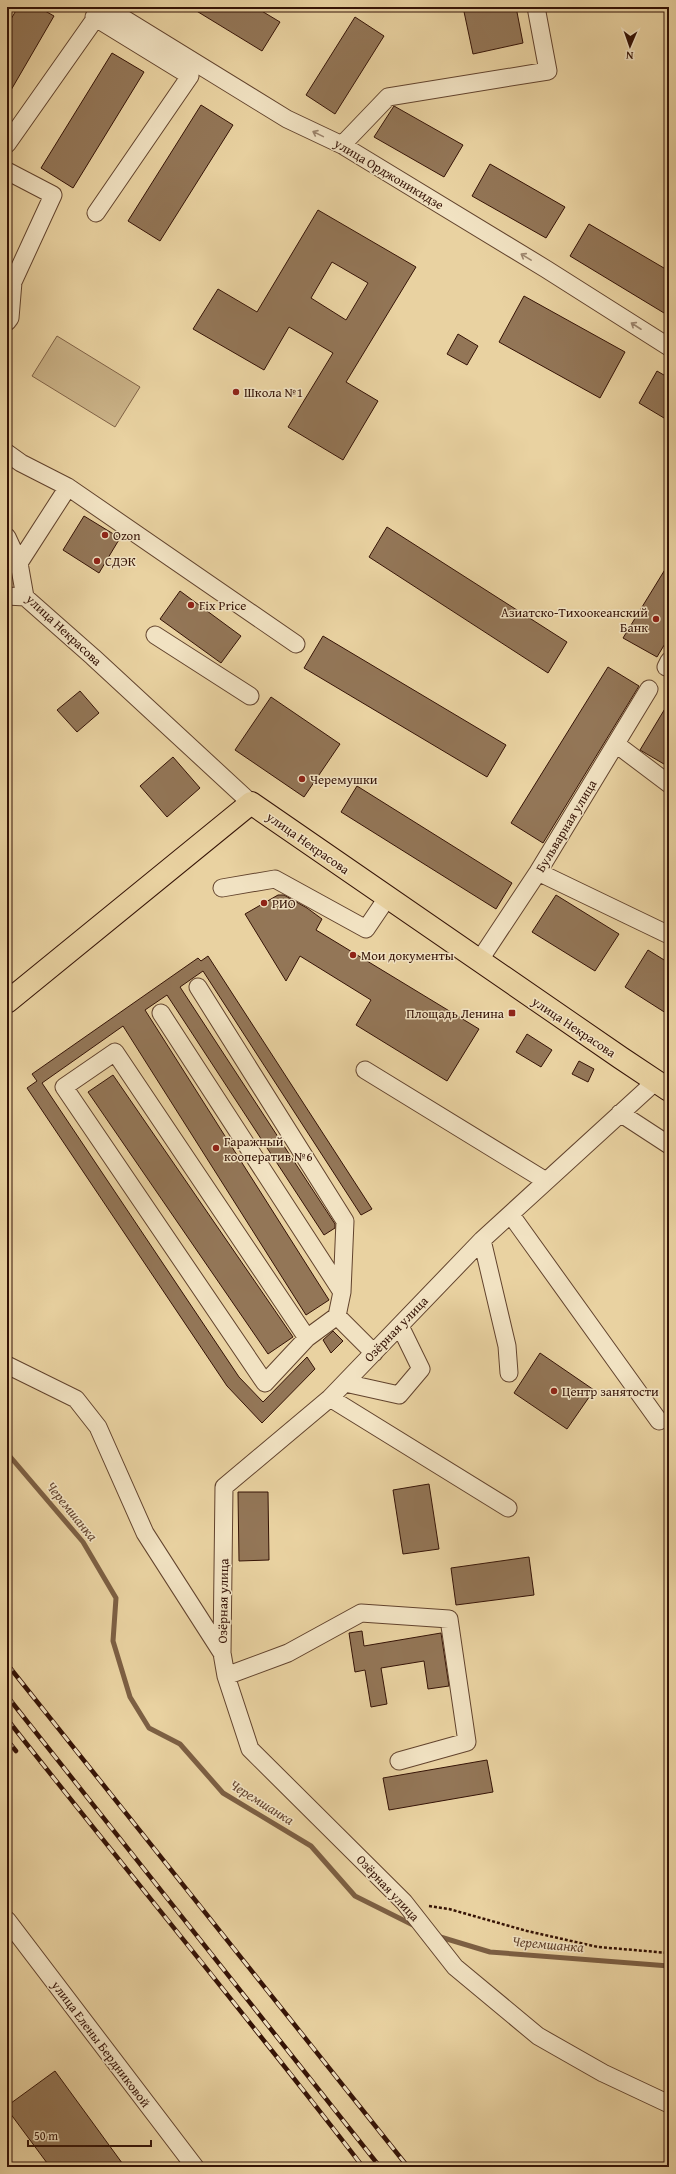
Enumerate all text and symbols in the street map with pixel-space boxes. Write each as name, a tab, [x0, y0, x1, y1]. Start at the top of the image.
north arrow	[610, 26, 650, 66]
text: N	[625, 48, 634, 64]
one-way arrow	[312, 130, 324, 137]
street label: улица Орджоникидзе	[330, 133, 447, 214]
one-way arrow	[520, 252, 532, 260]
one-way arrow	[630, 322, 642, 330]
place label: Школа №1	[244, 383, 303, 402]
marker: Школа №1	[231, 387, 241, 397]
place label: Ozon	[113, 526, 141, 545]
marker: Ozon	[100, 530, 110, 540]
place label: СДЭК	[105, 552, 136, 571]
marker: СДЭК	[92, 556, 102, 566]
street label: улица Некрасова	[21, 589, 107, 671]
place label: Fix Price	[199, 596, 246, 615]
marker: Fix Price	[186, 600, 196, 610]
place label: Азиатско-Тихоокеанский Банк	[501, 603, 648, 637]
marker: Азиатско-Тихоокеанский Банк	[651, 614, 661, 624]
place label: Черемушки	[310, 770, 378, 789]
marker: Черемушки	[297, 774, 307, 784]
street label: Бульварная улица	[531, 775, 602, 876]
street label: улица Некрасова	[262, 807, 354, 879]
place label: РИО	[272, 894, 296, 913]
marker: РИО	[259, 898, 269, 908]
place label: Мои документы	[361, 946, 454, 965]
marker: Мои документы	[348, 950, 358, 960]
street label: улица Некрасова	[527, 991, 620, 1063]
place label: Площадь Ленина	[406, 1004, 505, 1023]
marker: Площадь Ленина	[507, 1008, 517, 1018]
place label: Гаражный кооператив №6	[224, 1132, 312, 1166]
marker: Гаражный кооператив №6	[211, 1143, 221, 1153]
street label: Озёрная улица	[360, 1291, 433, 1366]
place label: Центр занятости	[562, 1382, 659, 1401]
marker: Центр занятости	[549, 1386, 559, 1396]
water label: Черемшанка	[42, 1477, 103, 1546]
street label: Озёрная улица	[213, 1558, 233, 1644]
water label: Черемшанка	[226, 1774, 298, 1830]
street label: Озёрная улица	[352, 1850, 424, 1926]
water label: Черемшанка	[511, 1931, 585, 1957]
street label: улица Елены Бердниковой	[46, 1976, 155, 2112]
scale bar	[28, 2122, 151, 2148]
text: 50 m	[34, 2127, 58, 2144]

